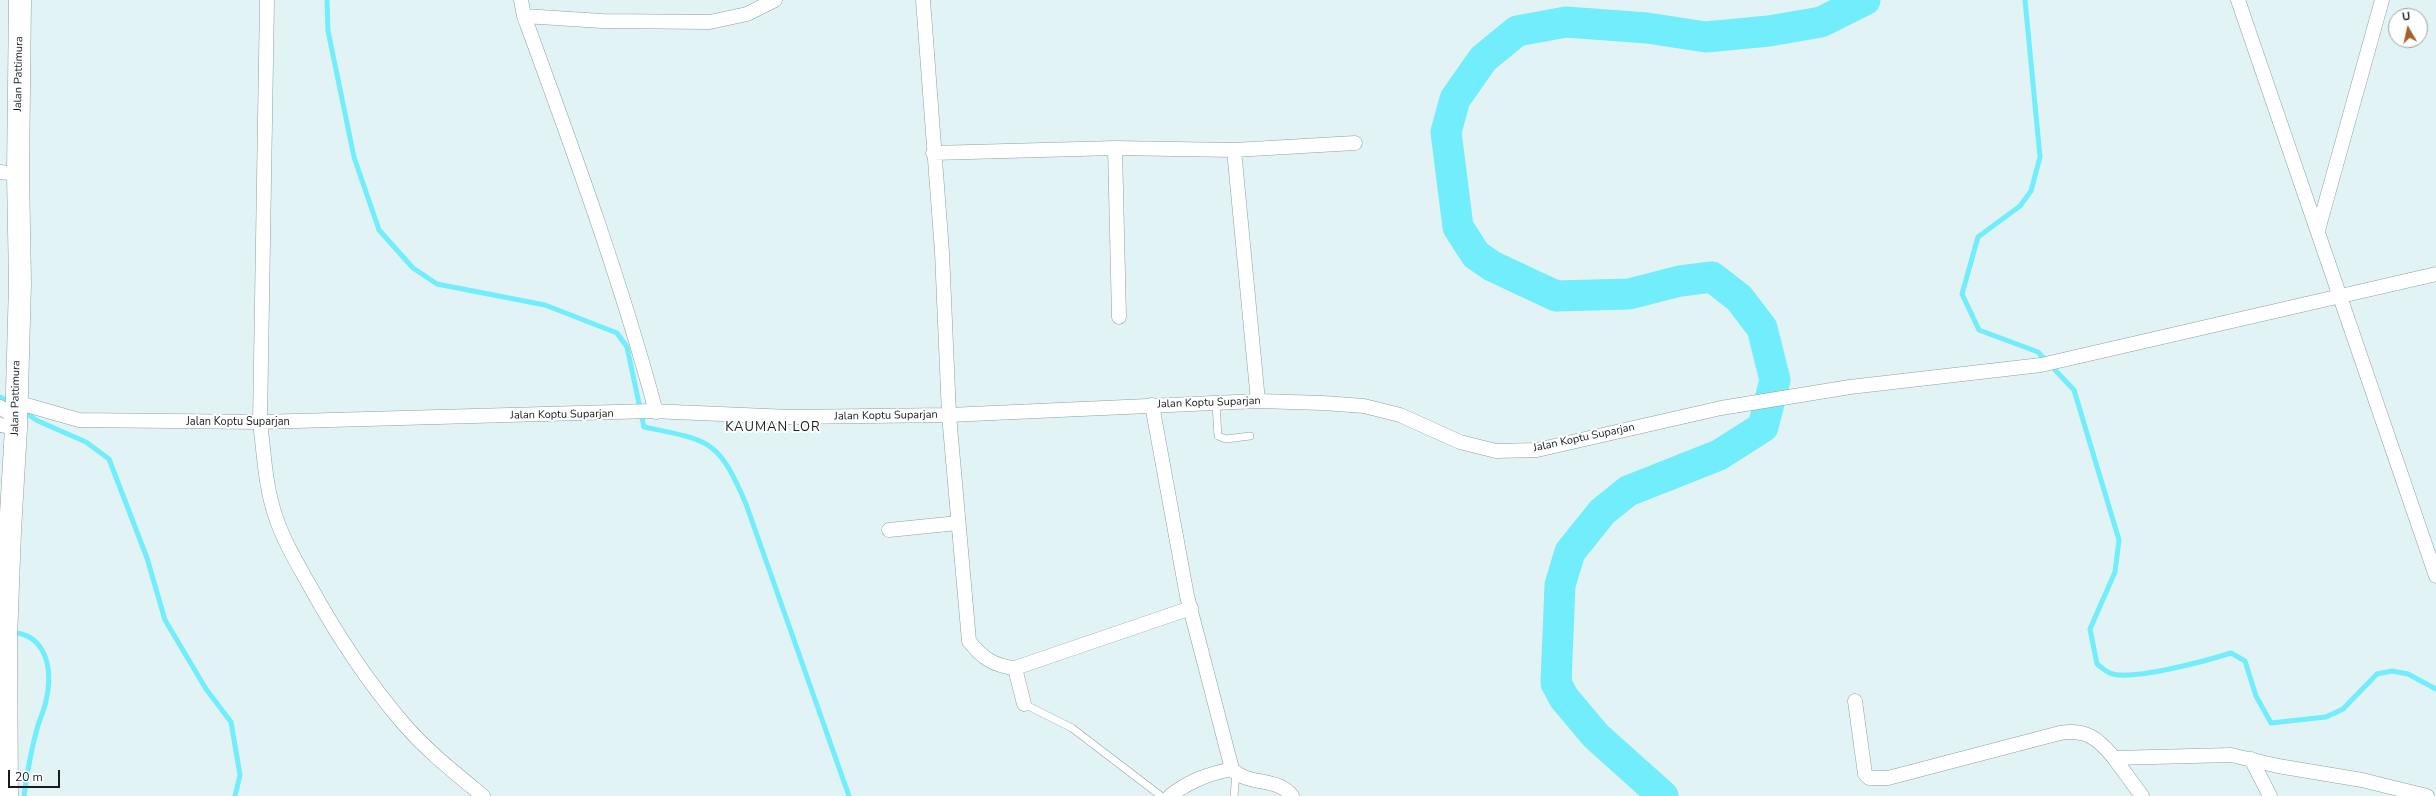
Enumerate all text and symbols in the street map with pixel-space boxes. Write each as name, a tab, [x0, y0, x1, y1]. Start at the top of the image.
north arrow	[2388, 8, 2428, 48]
text: U	[2401, 9, 2411, 25]
street label: Jalan Pattimura	[12, 36, 26, 112]
street label: Jalan Pattimura	[9, 360, 23, 436]
street label: Jalan Koptu Suparjan	[1157, 395, 1261, 411]
street label: Jalan Koptu Suparjan	[510, 407, 614, 423]
street label: Jalan Koptu Suparjan	[834, 408, 938, 424]
street label: Jalan Koptu Suparjan	[186, 415, 290, 429]
district label: KAUMAN LOR	[725, 420, 821, 436]
street label: Jalan Koptu Suparjan	[1532, 421, 1636, 455]
scale bar	[10, 762, 62, 788]
text: 20 m	[15, 769, 43, 785]

